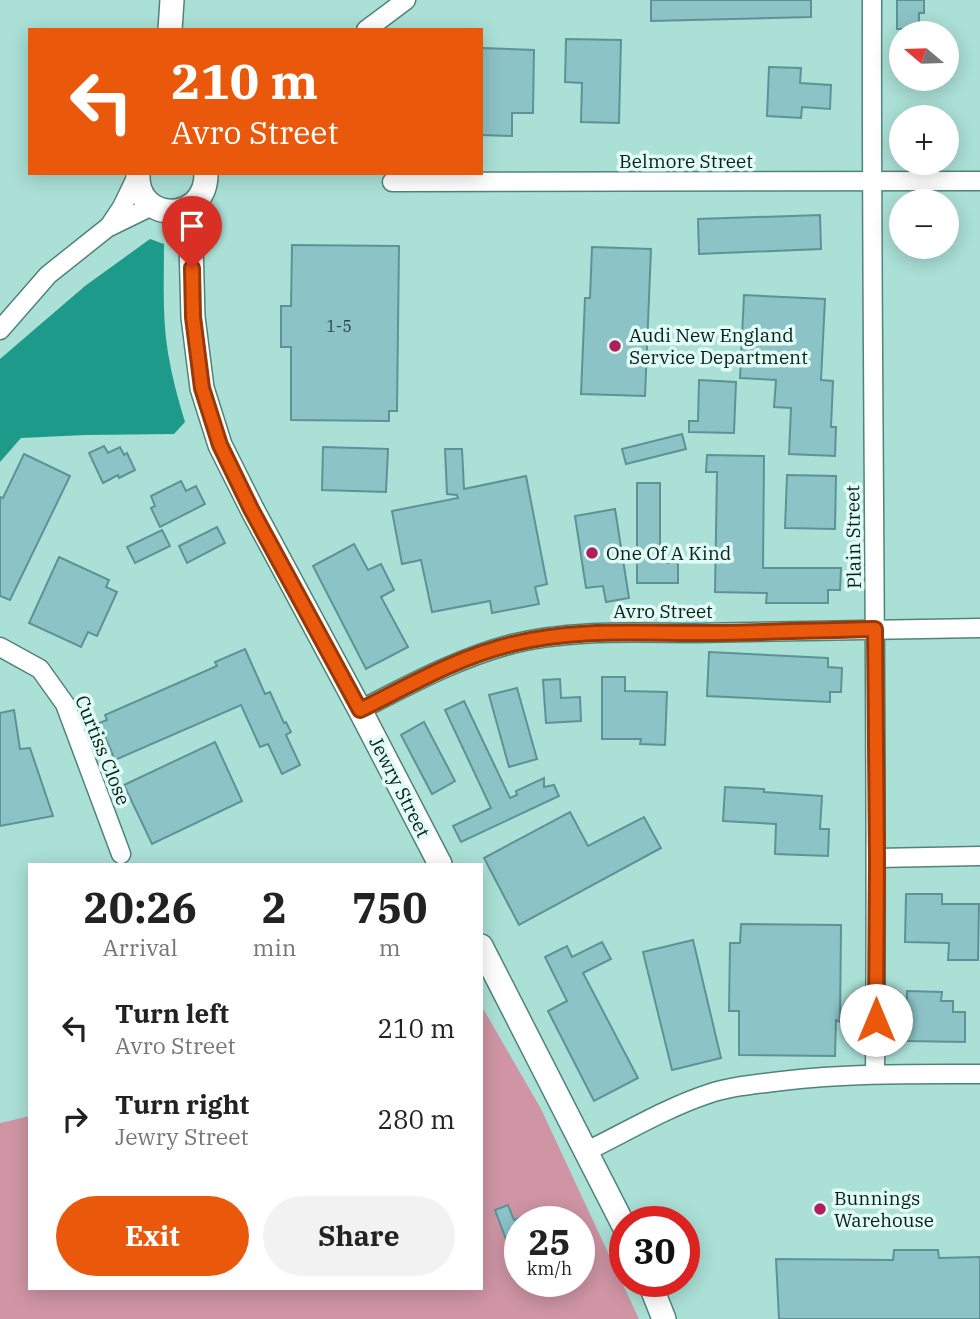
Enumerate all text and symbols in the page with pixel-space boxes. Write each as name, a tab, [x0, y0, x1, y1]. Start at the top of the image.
north arrow	[889, 21, 959, 91]
map controls	[889, 21, 959, 259]
text: 210 m	[171, 49, 318, 112]
icon: left	[56, 56, 147, 147]
button: +	[889, 105, 959, 175]
text: Avro Street	[171, 111, 339, 153]
street label: Belmore Street	[619, 149, 753, 173]
button: −	[889, 189, 959, 259]
pin	[162, 196, 222, 268]
icon: arrive	[173, 207, 211, 245]
house number: 1-5	[326, 316, 352, 336]
place label: Audi New England Service Department	[629, 323, 808, 369]
marker: Audi New England Service Department	[607, 338, 623, 354]
street label: Plain Street	[840, 485, 866, 589]
place label: One Of A Kind	[606, 541, 731, 565]
marker: One Of A Kind	[584, 545, 600, 561]
street label: Avro Street	[613, 599, 713, 623]
street label: Curtiss Close	[70, 692, 136, 808]
street label: Jewry Street	[364, 732, 436, 842]
text: 20:26	[83, 880, 197, 935]
text: 2	[262, 880, 287, 935]
text: 750	[352, 880, 427, 935]
text: Arrival	[103, 932, 178, 962]
text: min	[253, 932, 296, 962]
text: m	[379, 932, 401, 962]
position arrow	[839, 983, 913, 1057]
text: Turn left	[115, 996, 229, 1030]
icon: left	[56, 1009, 94, 1047]
text: 210 m	[377, 1011, 455, 1045]
text: Avro Street	[115, 1030, 236, 1060]
text: Turn right	[115, 1087, 249, 1121]
icon: right	[56, 1100, 94, 1138]
text: 280 m	[377, 1102, 455, 1136]
text: Jewry Street	[115, 1121, 249, 1151]
place label: Bunnings Warehouse	[834, 1186, 934, 1232]
button: Exit	[56, 1196, 249, 1276]
button: Share	[263, 1196, 455, 1276]
marker: Bunnings Warehouse	[812, 1201, 828, 1217]
speed limit sign: 30	[609, 1206, 700, 1297]
text: 25	[528, 1219, 571, 1265]
text: km/h	[527, 1257, 572, 1280]

